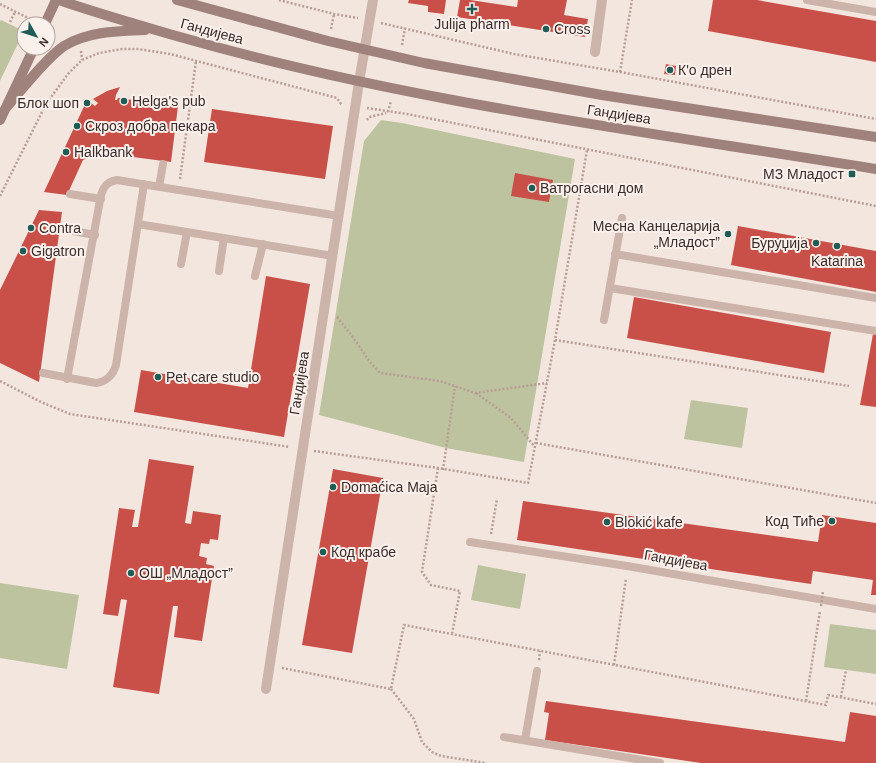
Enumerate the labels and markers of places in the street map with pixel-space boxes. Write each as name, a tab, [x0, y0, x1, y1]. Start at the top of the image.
marker: Julija pharm	[467, 4, 477, 14]
place label: Julija pharm	[434, 16, 510, 32]
place label: Cross	[554, 21, 591, 37]
marker: Cross	[541, 24, 551, 34]
place label: К'о дрен	[678, 62, 732, 78]
marker: К'о дрен	[665, 65, 675, 75]
place label: Helga's pub	[132, 93, 206, 109]
place label: Блок шоп	[17, 95, 79, 111]
marker: Helga's pub	[119, 96, 129, 106]
marker: Блок шоп	[82, 98, 92, 108]
place label: Скроз добра пекара	[85, 118, 216, 134]
marker: Скроз добра пекара	[72, 121, 82, 131]
place label: Halkbank	[74, 144, 133, 160]
marker: Halkbank	[61, 147, 71, 157]
place label: МЗ Младост	[763, 166, 845, 182]
marker: МЗ Младост	[847, 169, 857, 179]
place label: Ватрогасни дом	[540, 180, 643, 196]
marker: Ватрогасни дом	[527, 183, 537, 193]
place label: Месна Канцеларија „Младост”	[593, 218, 720, 250]
place label: Contra	[39, 220, 81, 236]
marker: Contra	[26, 223, 36, 233]
marker: Месна Канцеларија „Младост”	[723, 229, 733, 239]
place label: Буруџија	[751, 235, 808, 251]
marker: Буруџија	[811, 238, 821, 248]
marker: Katarina	[832, 241, 842, 251]
place label: Gigatron	[31, 243, 85, 259]
marker: Gigatron	[18, 246, 28, 256]
place label: Katarina	[811, 253, 863, 269]
place label: Pet care studio	[166, 369, 260, 385]
marker: Pet care studio	[153, 372, 163, 382]
place label: Domaćica Maja	[341, 479, 438, 495]
marker: Domaćica Maja	[328, 482, 338, 492]
place label: Код Тиће	[765, 513, 824, 529]
place label: Blokić kafe	[615, 514, 683, 530]
marker: Код Тиће	[827, 516, 837, 526]
marker: Blokić kafe	[602, 517, 612, 527]
place label: Код крабе	[331, 544, 396, 560]
marker: Код крабе	[318, 547, 328, 557]
place label: ОШ „Младост”	[139, 565, 233, 581]
marker: ОШ „Младост”	[126, 568, 136, 578]

